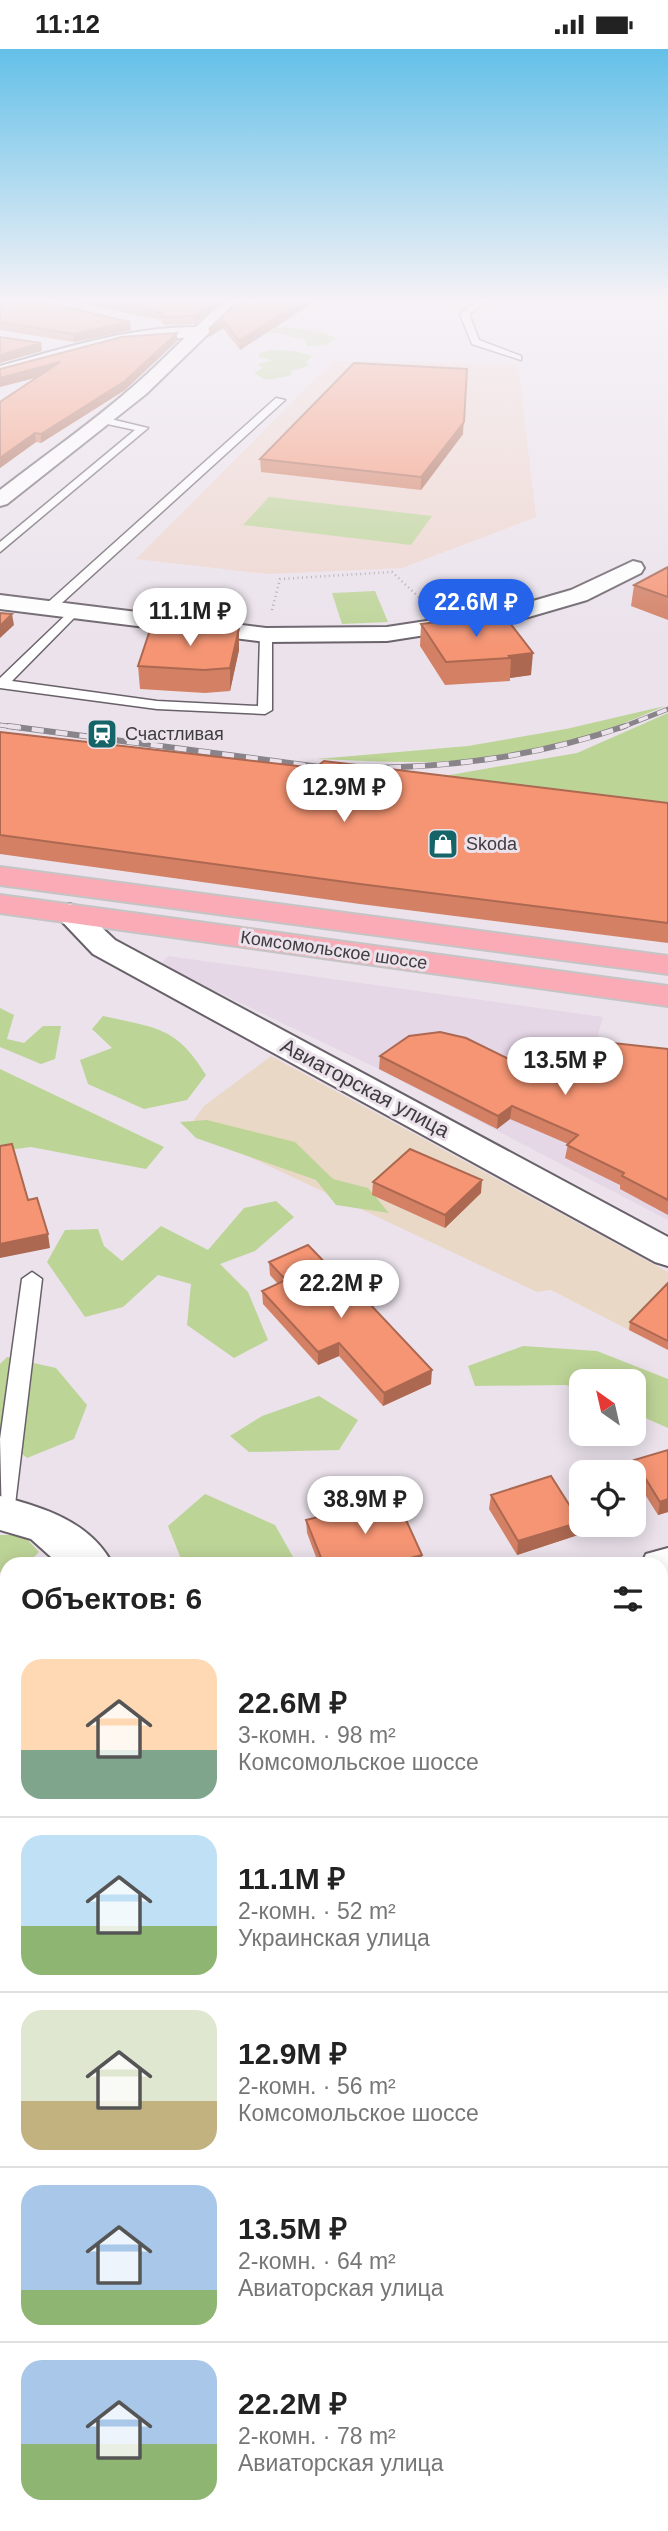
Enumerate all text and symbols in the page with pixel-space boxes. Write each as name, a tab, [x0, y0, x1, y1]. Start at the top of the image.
text: 11:12	[35, 9, 100, 39]
pin: 22.6M ₽	[411, 579, 541, 639]
pin: 11.1M ₽	[125, 589, 255, 648]
text: 22.6M ₽	[434, 589, 518, 615]
text: 11.1M ₽	[149, 598, 231, 624]
station icon: Счастливая	[85, 717, 119, 751]
place label: Счастливая	[125, 724, 224, 744]
pin: 12.9M ₽	[279, 765, 409, 824]
text: 12.9M ₽	[302, 774, 386, 800]
shop icon: Skoda	[426, 827, 460, 861]
place label: Skoda	[466, 834, 518, 854]
street label: Комсомольское шоссе	[239, 927, 429, 973]
street label: Авиаторская улица	[277, 1033, 454, 1142]
pin: 13.5M ₽	[500, 1037, 630, 1097]
text: 13.5M ₽	[523, 1047, 607, 1073]
pin: 22.2M ₽	[276, 1261, 406, 1320]
text: 22.2M ₽	[299, 1270, 383, 1296]
north arrow	[569, 1369, 646, 1445]
map controls	[569, 1369, 646, 1537]
button: locate	[569, 1460, 646, 1537]
pin: 38.9M ₽	[300, 1477, 430, 1536]
text: 38.9M ₽	[323, 1486, 407, 1512]
icon: filters	[609, 1580, 647, 1618]
text: Объектов: 6	[21, 1582, 202, 1615]
text: 22.6M ₽	[238, 1686, 347, 1719]
icon: home	[77, 1687, 161, 1771]
text: 3-комн. · 98 m²	[238, 1722, 396, 1748]
text: Комсомольское шоссе	[238, 1749, 479, 1775]
text: 11.1M ₽	[238, 1862, 346, 1895]
icon: home	[77, 1863, 161, 1947]
text: 2-комн. · 52 m²	[238, 1898, 396, 1924]
text: Украинская улица	[238, 1925, 430, 1951]
text: 12.9M ₽	[238, 2037, 347, 2070]
icon: home	[77, 2038, 161, 2122]
text: 2-комн. · 56 m²	[238, 2073, 396, 2099]
text: Комсомольское шоссе	[238, 2100, 479, 2126]
text: 13.5M ₽	[238, 2212, 347, 2245]
icon: home	[77, 2213, 161, 2297]
text: 2-комн. · 64 m²	[238, 2248, 396, 2274]
text: Авиаторская улица	[238, 2275, 443, 2301]
text: 22.2M ₽	[238, 2387, 347, 2420]
icon: home	[77, 2388, 161, 2472]
text: 2-комн. · 78 m²	[238, 2423, 396, 2449]
text: Авиаторская улица	[238, 2450, 443, 2476]

